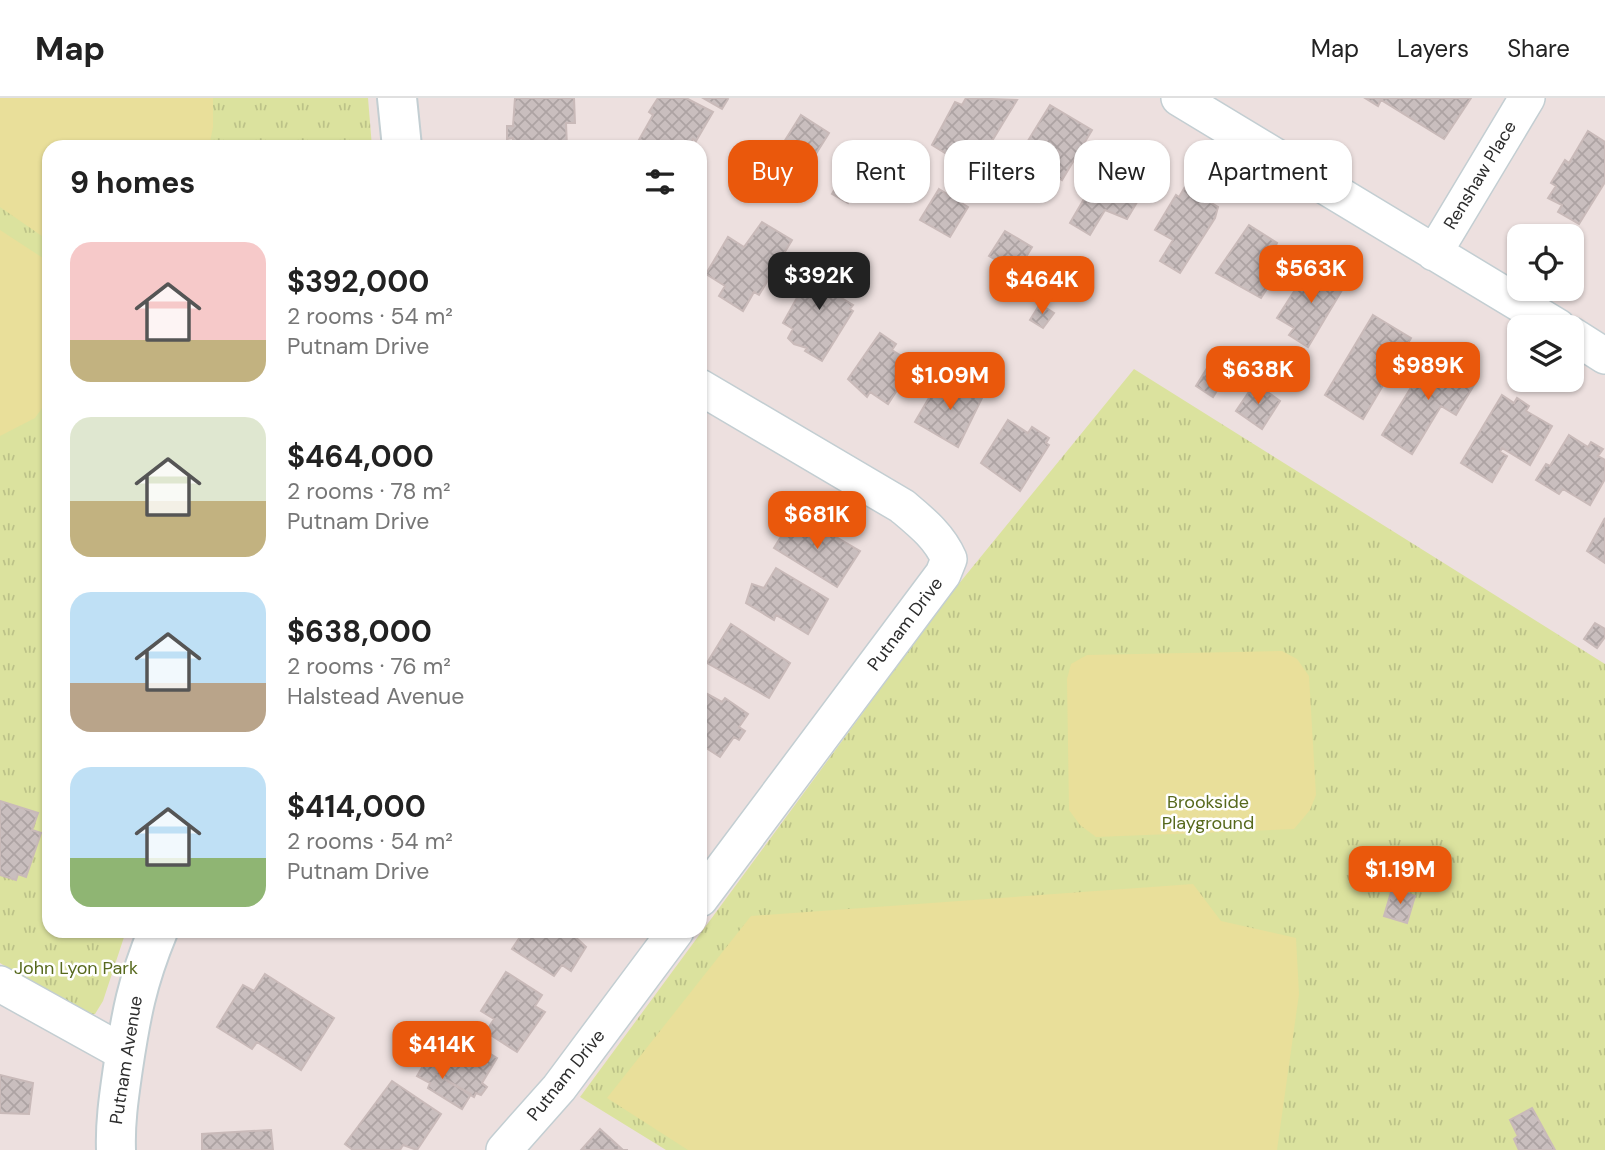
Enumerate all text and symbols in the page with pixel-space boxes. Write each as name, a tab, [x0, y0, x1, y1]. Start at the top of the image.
text: Map	[35, 27, 105, 70]
text: Map	[1311, 33, 1359, 64]
text: Layers	[1397, 33, 1469, 64]
text: Share	[1507, 33, 1570, 64]
street label: Renshaw Place	[1438, 116, 1522, 234]
chip: Buy	[728, 140, 818, 203]
chip: Rent	[832, 140, 930, 203]
chip: Filters	[944, 140, 1060, 203]
chip: New	[1074, 140, 1170, 203]
chip: Apartment	[1184, 140, 1352, 203]
text: 9 homes	[70, 163, 195, 202]
icon: filters	[641, 163, 679, 201]
map controls	[1507, 224, 1584, 392]
button: locate	[1507, 224, 1584, 301]
pin: $563K	[1262, 246, 1360, 305]
pin: $392K	[770, 252, 868, 312]
text: $563K	[1275, 253, 1347, 283]
pin: $464K	[993, 256, 1091, 316]
text: $392K	[784, 260, 854, 290]
text: $392,000	[287, 262, 429, 301]
text: $464K	[1005, 264, 1079, 294]
icon: home	[126, 270, 210, 354]
text: 2 rooms · 54 m²	[287, 301, 453, 331]
button: layers	[1507, 315, 1584, 392]
text: Putnam Drive	[287, 331, 429, 361]
pin: $989K	[1379, 342, 1477, 402]
pin: $638K	[1209, 346, 1307, 406]
text: $989K	[1392, 350, 1464, 380]
pin: $1.09M	[893, 352, 1007, 412]
text: $638K	[1222, 354, 1294, 384]
text: $1.09M	[911, 360, 989, 390]
text: $464,000	[287, 437, 434, 476]
icon: home	[126, 445, 210, 529]
text: 2 rooms · 78 m²	[287, 476, 451, 506]
pin: $681K	[768, 491, 866, 551]
text: $681K	[784, 499, 850, 529]
text: Putnam Drive	[287, 506, 429, 536]
street label: Putnam Drive	[862, 572, 948, 676]
text: $638,000	[287, 612, 432, 651]
icon: home	[126, 620, 210, 704]
text: 2 rooms · 76 m²	[287, 651, 451, 681]
text: Halstead Avenue	[287, 681, 464, 711]
text: $414,000	[287, 787, 426, 826]
park label: Brookside Playground	[1162, 790, 1254, 835]
icon: home	[126, 795, 210, 879]
text: 2 rooms · 54 m²	[287, 826, 453, 856]
pin: $1.19M	[1343, 846, 1457, 906]
text: $1.19M	[1365, 854, 1435, 884]
text: Putnam Drive	[287, 856, 429, 886]
park label: John Lyon Park	[14, 956, 138, 980]
street label: Putnam Avenue	[104, 994, 148, 1126]
pin: $414K	[393, 1021, 491, 1081]
street label: Putnam Drive	[522, 1024, 610, 1126]
text: $414K	[408, 1029, 476, 1059]

